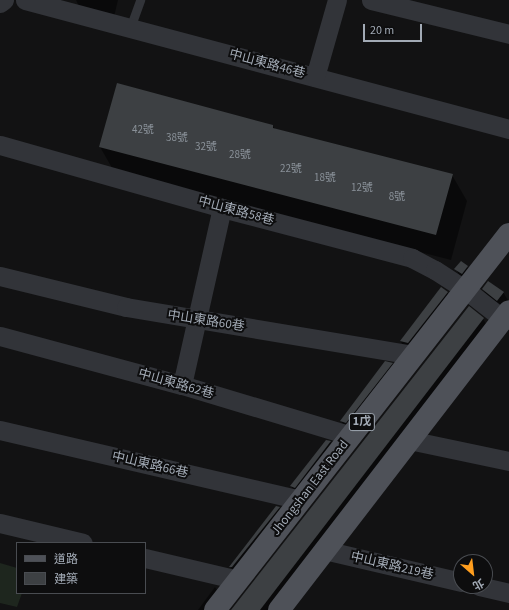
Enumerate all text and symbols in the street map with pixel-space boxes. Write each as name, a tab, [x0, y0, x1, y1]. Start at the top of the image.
scale bar	[365, 16, 424, 42]
text: 20 m	[370, 22, 394, 39]
street label: 中山東路46巷	[227, 46, 307, 82]
house number: 42號	[132, 123, 154, 137]
house number: 38號	[166, 131, 188, 145]
house number: 32號	[195, 140, 217, 154]
house number: 28號	[229, 148, 251, 162]
house number: 22號	[280, 162, 302, 176]
house number: 18號	[314, 171, 336, 185]
house number: 12號	[351, 181, 373, 195]
house number: 8號	[389, 190, 405, 204]
street label: 中山東路58巷	[196, 193, 276, 229]
street label: 中山東路60巷	[166, 307, 246, 335]
street label: 中山東路62巷	[136, 366, 216, 402]
road number: 1戊	[348, 412, 376, 432]
street label: Jhongshan East Road	[268, 437, 352, 539]
street label: 中山東路66巷	[110, 449, 190, 481]
legend	[16, 542, 146, 594]
street label: 中山東路219巷	[349, 549, 435, 583]
text: 道路	[54, 551, 78, 568]
north arrow	[453, 554, 493, 594]
text: 建築	[54, 571, 78, 588]
text: 北	[470, 575, 487, 593]

